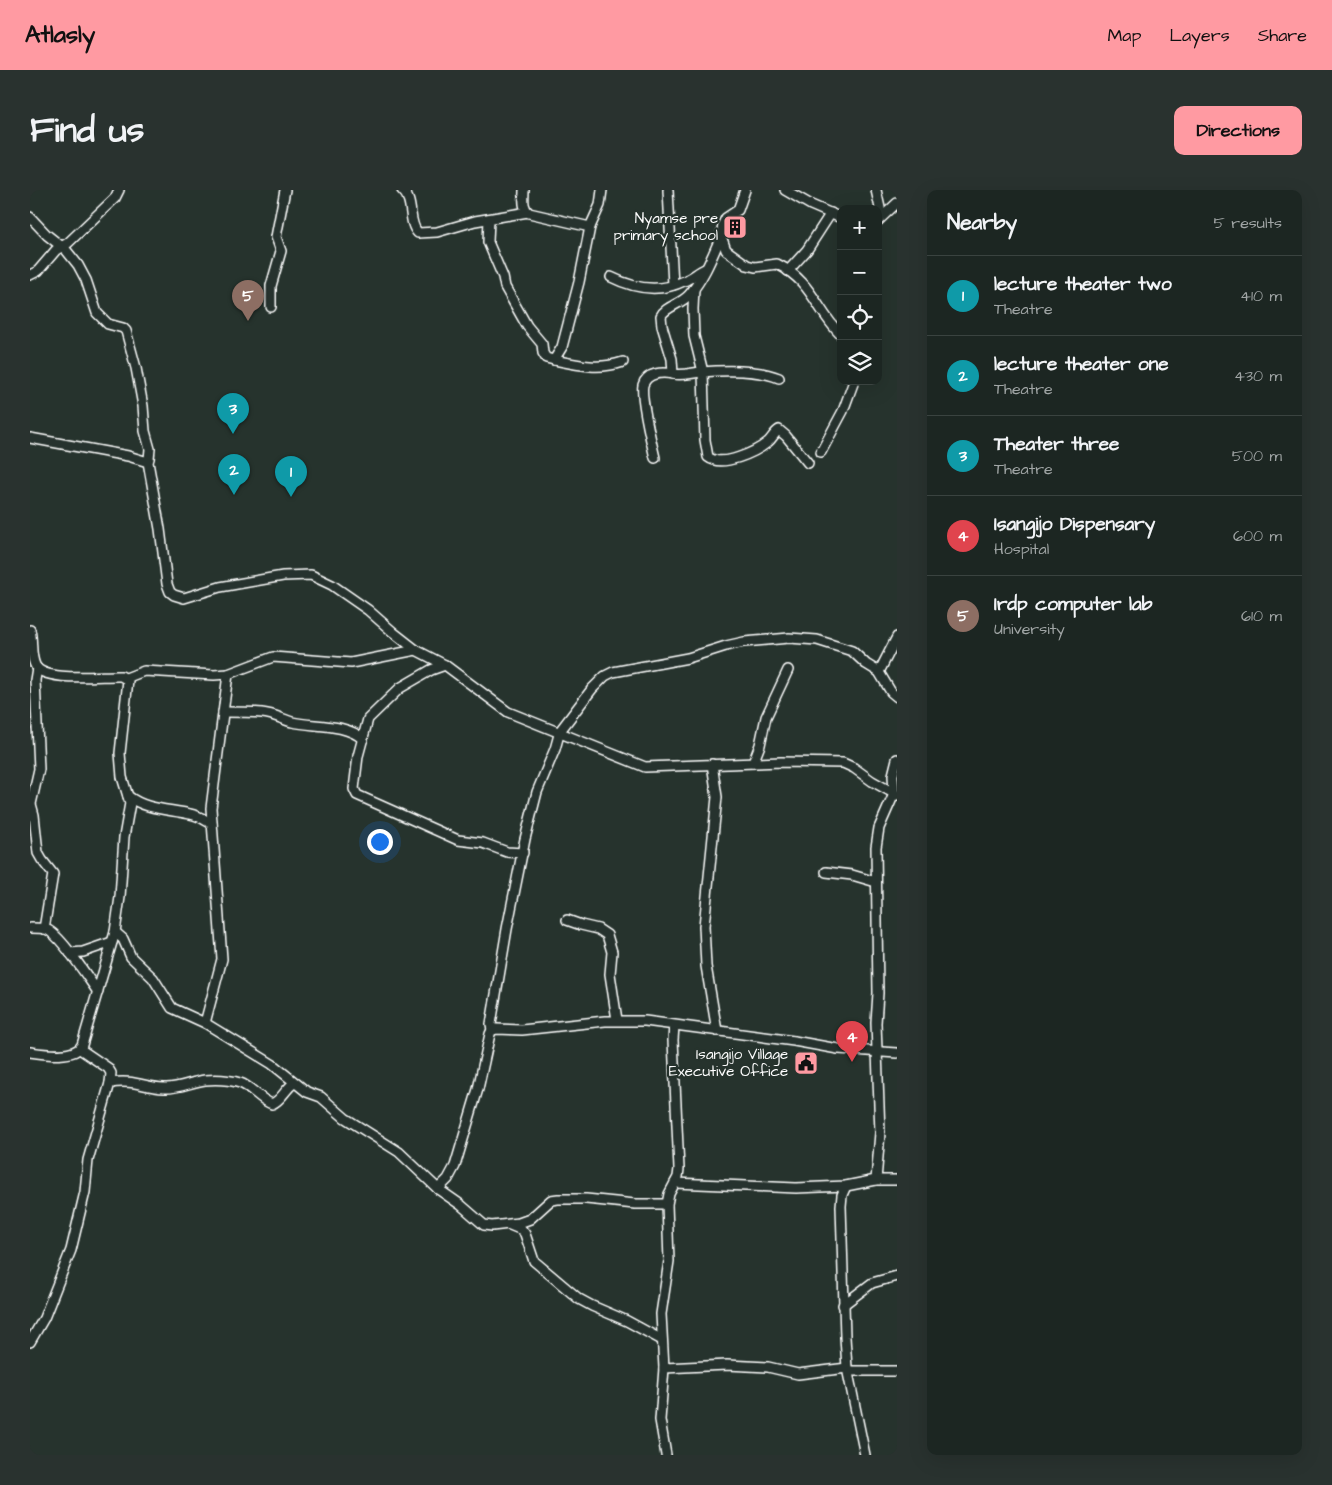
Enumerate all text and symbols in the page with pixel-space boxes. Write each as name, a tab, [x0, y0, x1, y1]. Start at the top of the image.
text: Atlasly	[25, 18, 95, 52]
text: Map	[1107, 23, 1141, 48]
text: Layers	[1169, 23, 1230, 48]
text: Share	[1258, 23, 1307, 48]
text: Find us	[30, 106, 144, 155]
button: Directions	[1174, 106, 1302, 155]
map controls	[837, 205, 882, 385]
button: +	[837, 205, 882, 250]
place label: Nyamse pre primary school	[614, 208, 718, 247]
text: Nearby	[947, 208, 1017, 237]
text: 5 results	[1214, 212, 1282, 234]
building icon: Nyamse pre primary school	[722, 214, 748, 240]
button: −	[837, 250, 882, 295]
text: lecture theater two	[994, 271, 1172, 298]
pin: 5	[232, 280, 264, 321]
text: 1	[962, 285, 964, 307]
text: 410 m	[1240, 285, 1282, 307]
button: locate	[837, 295, 882, 340]
text: Theatre	[994, 298, 1053, 320]
button: layers	[837, 340, 882, 385]
text: lecture theater one	[994, 351, 1169, 378]
text: 2	[958, 365, 968, 387]
text: 430 m	[1234, 365, 1282, 387]
text: Theatre	[994, 378, 1053, 400]
pin: 3	[217, 393, 249, 434]
text: Theater three	[994, 431, 1119, 458]
text: 3	[959, 445, 967, 467]
text: 500 m	[1232, 445, 1282, 467]
pin: 2	[218, 454, 250, 495]
pin: 1	[275, 456, 307, 497]
text: Theatre	[994, 458, 1053, 480]
text: Isangijo Dispensary	[994, 511, 1155, 538]
text: 4	[958, 525, 968, 547]
text: 600 m	[1233, 525, 1282, 547]
text: Hospital	[994, 538, 1049, 560]
text: Irdp computer lab	[994, 591, 1152, 618]
text: 5	[957, 605, 969, 627]
text: 610 m	[1241, 605, 1282, 627]
text: University	[994, 618, 1065, 640]
your location	[367, 829, 393, 855]
pin: 4	[836, 1021, 868, 1062]
place label: Isangijo Village Executive Office	[669, 1044, 788, 1082]
public building icon: Isangijo Village Executive Office	[793, 1050, 819, 1076]

